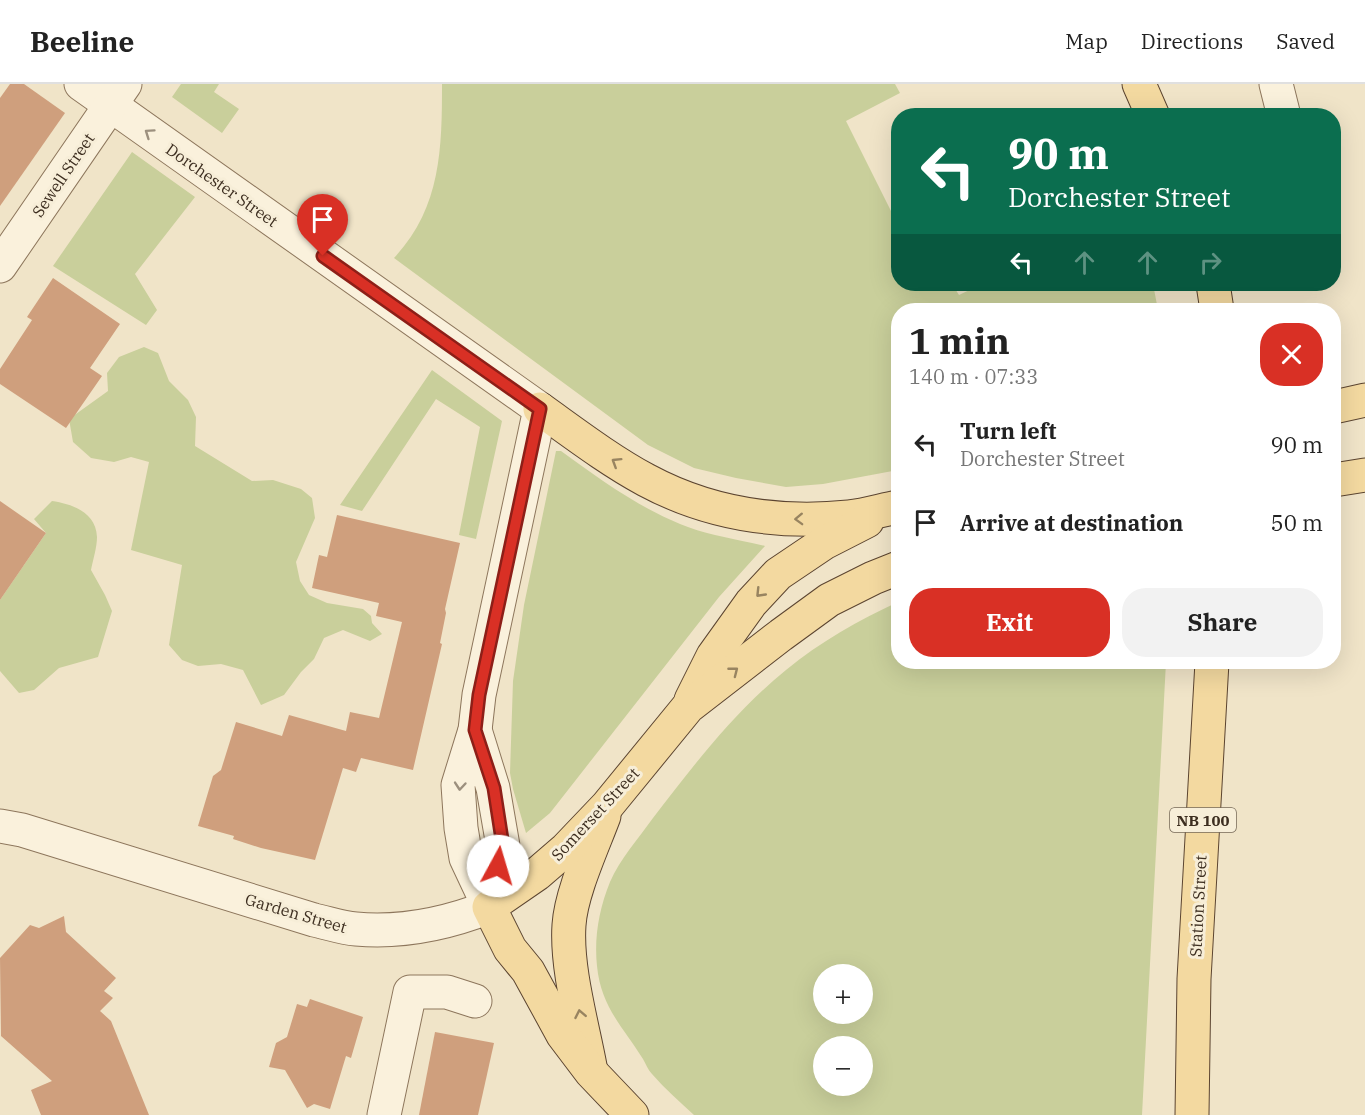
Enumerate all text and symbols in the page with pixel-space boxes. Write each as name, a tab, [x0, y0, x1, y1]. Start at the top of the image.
text: Beeline	[30, 23, 134, 60]
text: Map	[1065, 27, 1108, 55]
text: Directions	[1141, 27, 1243, 55]
text: Saved	[1276, 27, 1335, 55]
text: 90 m	[1008, 126, 1109, 181]
street label: Sewell Street	[28, 129, 99, 221]
one-way arrow	[145, 129, 156, 140]
icon: left	[909, 132, 987, 210]
street label: Dorchester Street	[162, 139, 282, 231]
text: Dorchester Street	[1008, 179, 1231, 214]
pin	[297, 194, 348, 256]
icon: arrive	[306, 203, 339, 236]
icon: left	[1005, 246, 1038, 279]
icon: ahead	[1068, 246, 1101, 279]
icon: ahead	[1131, 246, 1164, 279]
icon: right	[1194, 246, 1227, 279]
text: 1 min	[909, 317, 1010, 364]
button: close	[1260, 323, 1323, 386]
text: 140 m · 07:33	[909, 363, 1038, 390]
text: Turn left	[960, 416, 1056, 445]
icon: left	[909, 428, 942, 461]
text: 90 m	[1271, 430, 1323, 459]
text: Dorchester Street	[960, 445, 1125, 472]
one-way arrow	[612, 457, 622, 469]
icon: arrive	[909, 506, 942, 539]
text: Arrive at destination	[960, 508, 1183, 537]
text: 50 m	[1271, 508, 1323, 537]
one-way arrow	[795, 513, 804, 525]
one-way arrow	[756, 586, 767, 596]
button: Exit	[909, 588, 1110, 657]
button: Share	[1122, 588, 1323, 657]
one-way arrow	[728, 667, 739, 678]
street label: Somerset Street	[547, 763, 643, 865]
one-way arrow	[454, 782, 467, 791]
road number: NB 100	[1170, 808, 1236, 832]
position arrow	[466, 834, 530, 898]
street label: Station Street	[1185, 854, 1211, 958]
street label: Garden Street	[243, 889, 349, 937]
map controls	[813, 964, 873, 1096]
button: +	[813, 964, 873, 1024]
one-way arrow	[574, 1010, 587, 1020]
button: −	[813, 1036, 873, 1096]

